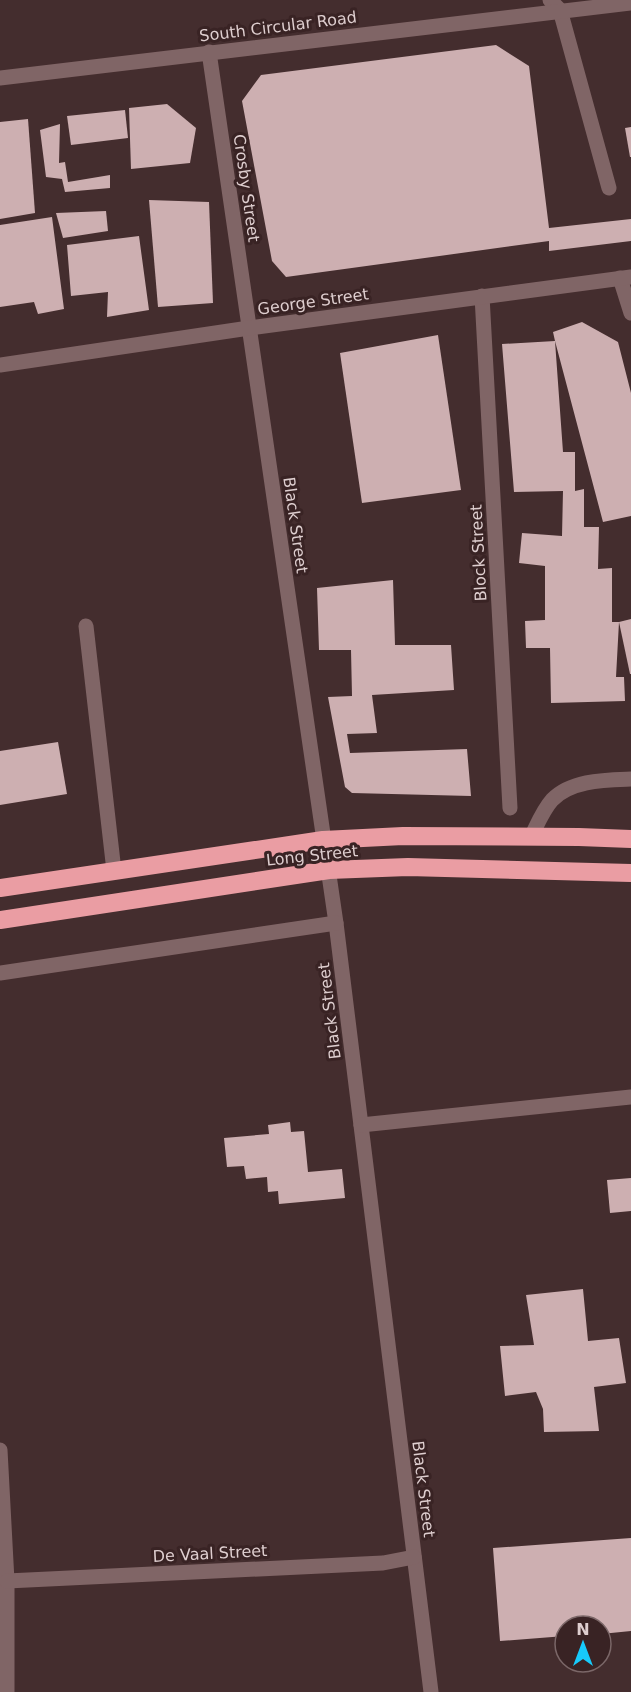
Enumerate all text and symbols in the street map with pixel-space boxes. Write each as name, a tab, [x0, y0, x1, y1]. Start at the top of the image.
street label: South Circular Road	[198, 7, 358, 46]
street label: Crosby Street	[230, 133, 263, 243]
street label: George Street	[256, 284, 370, 319]
street label: Black Street	[279, 476, 312, 574]
street label: Block Street	[466, 504, 491, 602]
street label: Long Street	[265, 841, 359, 870]
street label: Black Street	[314, 962, 345, 1060]
street label: Black Street	[408, 1440, 439, 1538]
street label: De Vaal Street	[152, 1541, 268, 1566]
north arrow	[553, 1614, 613, 1674]
text: N	[576, 1620, 590, 1639]

